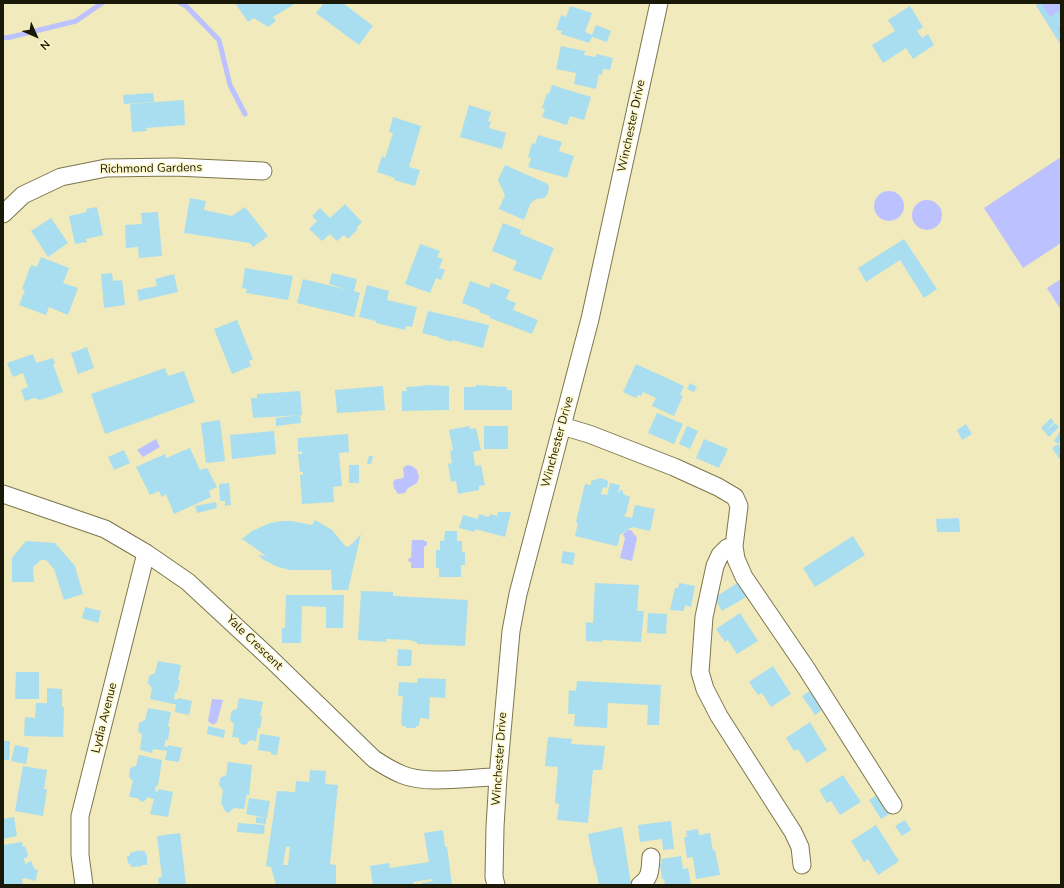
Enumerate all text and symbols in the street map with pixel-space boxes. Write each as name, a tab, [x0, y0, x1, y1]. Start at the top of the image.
north arrow	[16, 16, 56, 56]
text: N	[37, 37, 53, 53]
street label: Winchester Drive	[615, 79, 649, 173]
street label: Richmond Gardens	[100, 161, 202, 177]
street label: Winchester Drive	[539, 395, 577, 489]
street label: Yale Crescent	[223, 613, 285, 673]
street label: Lydia Avenue	[89, 681, 121, 755]
street label: Winchester Drive	[490, 712, 510, 806]

